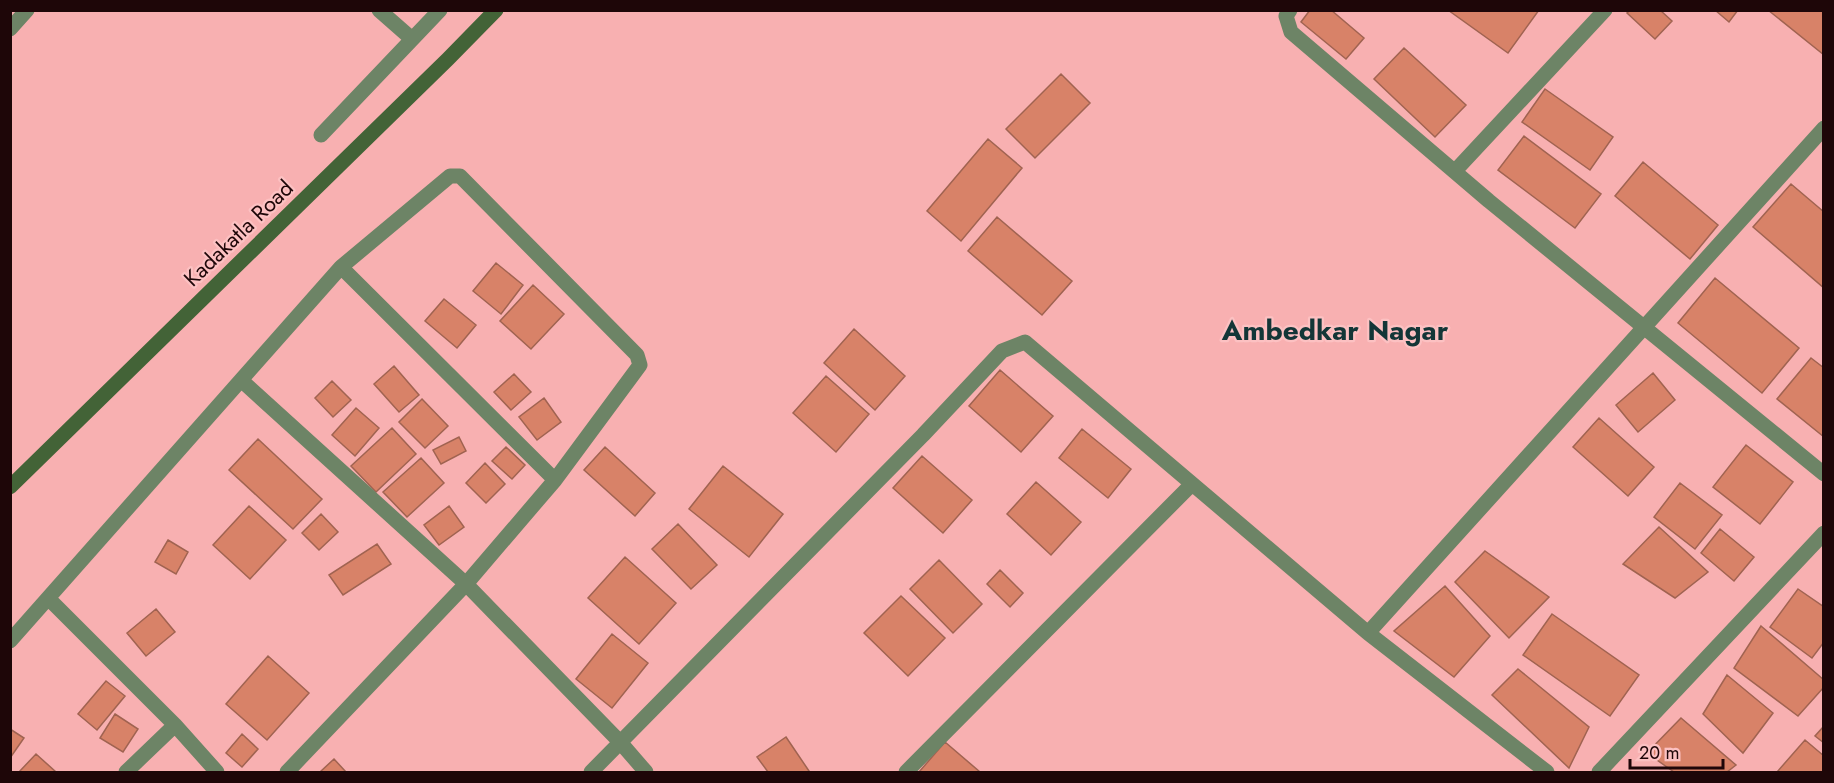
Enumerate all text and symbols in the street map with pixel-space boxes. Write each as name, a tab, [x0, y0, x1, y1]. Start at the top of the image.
street label: Kadakatla Road	[176, 172, 300, 294]
district label: Ambedkar Nagar	[1221, 310, 1449, 351]
scale bar	[1630, 732, 1723, 770]
text: 20 m	[1639, 740, 1679, 766]

